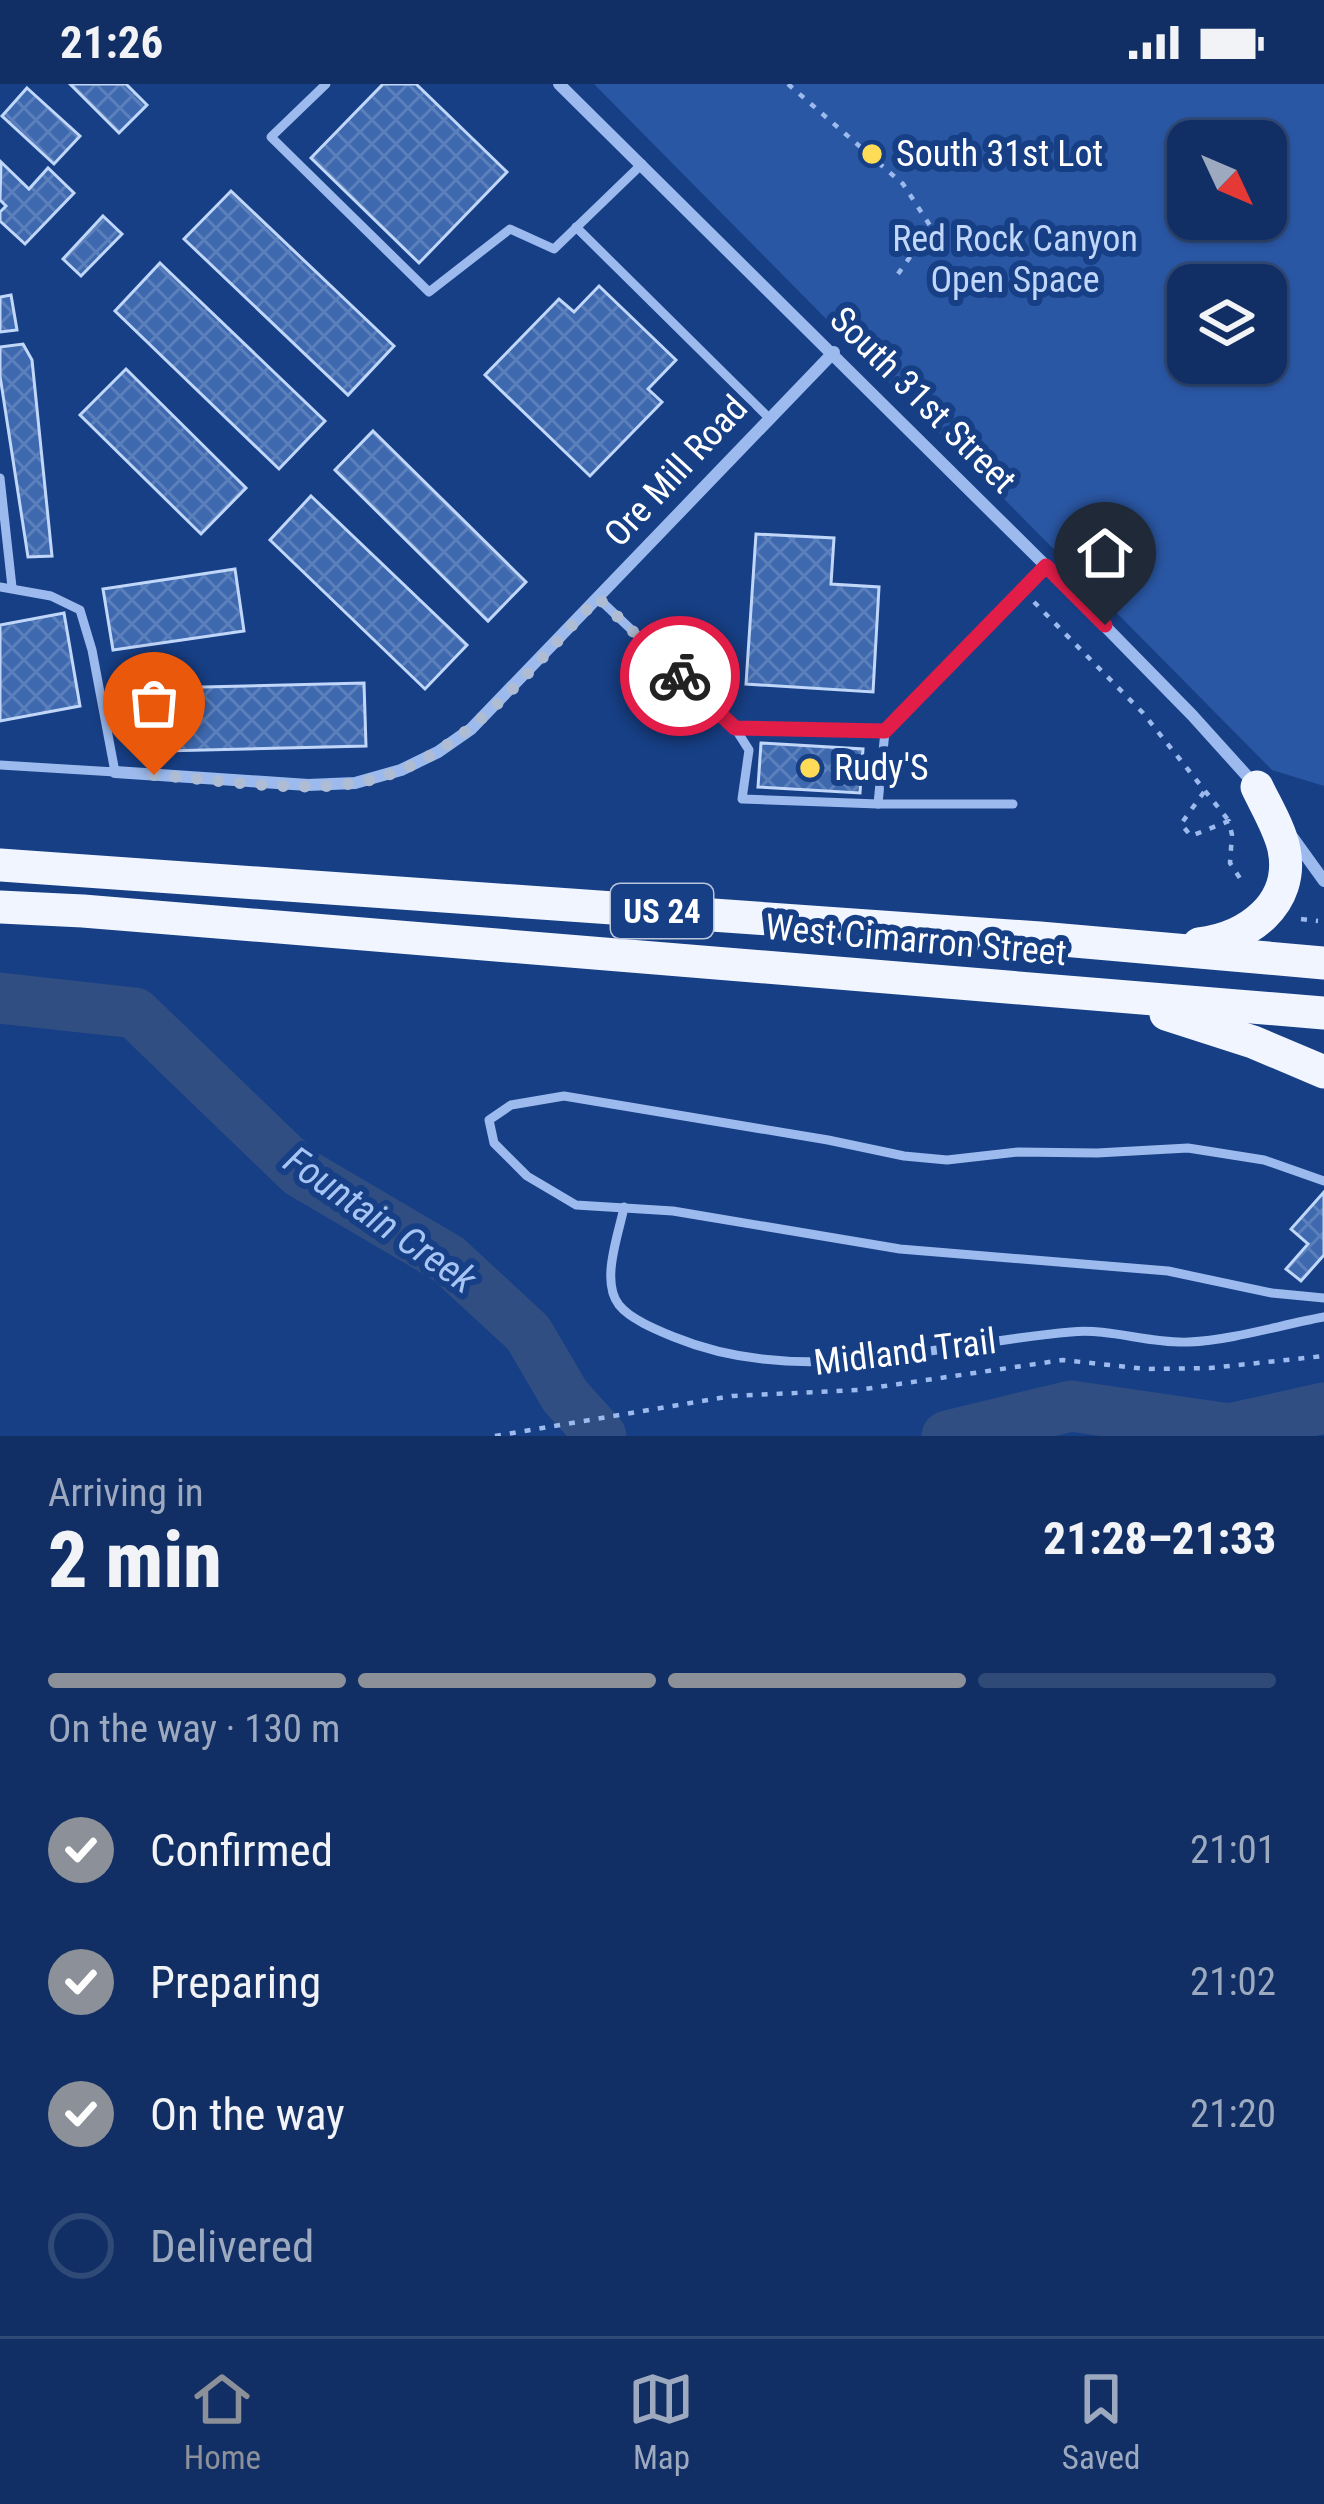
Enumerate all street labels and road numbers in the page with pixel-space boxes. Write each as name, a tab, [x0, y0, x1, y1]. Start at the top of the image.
street label: South 31st Street	[821, 298, 1025, 502]
street label: Ore Mill Road	[596, 387, 756, 555]
road number: US 24	[611, 884, 713, 938]
street label: West Cimarron Street	[764, 906, 1068, 974]
street label: Midland Trail	[812, 1320, 998, 1384]

